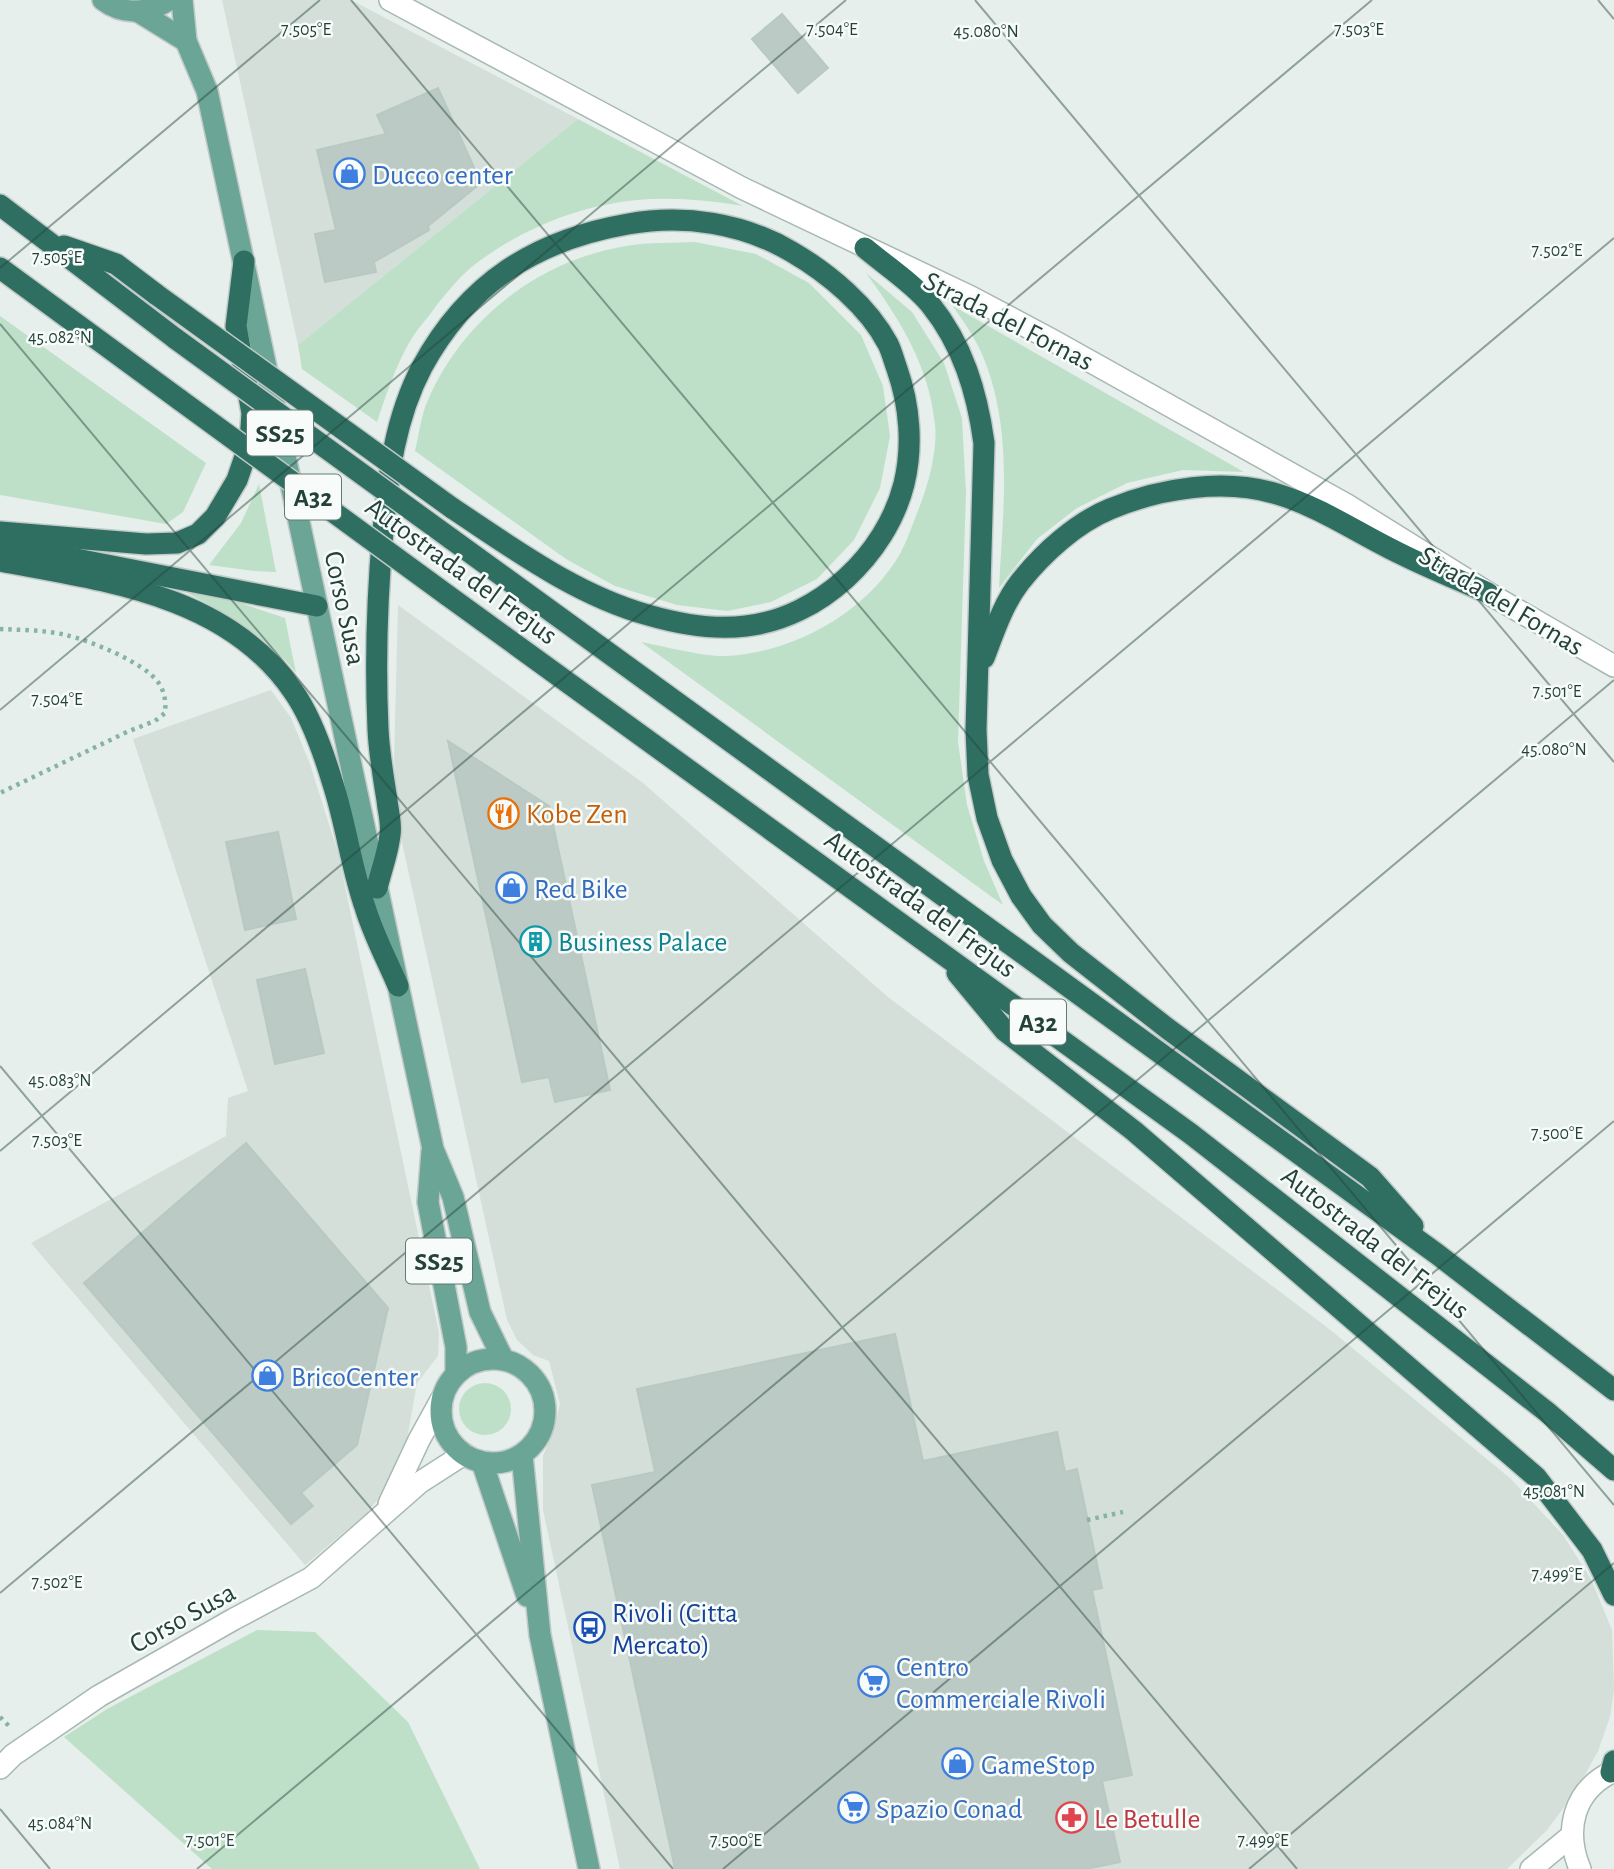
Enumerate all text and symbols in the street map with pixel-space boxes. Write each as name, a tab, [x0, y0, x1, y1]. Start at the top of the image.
text: 7.505°E	[281, 21, 331, 39]
text: 7.504°E	[806, 21, 858, 39]
text: 7.503°E	[1334, 21, 1384, 39]
text: 45.080°N	[953, 23, 1019, 41]
shop icon: Ducco center	[332, 157, 366, 191]
place label: Ducco center	[372, 162, 513, 190]
text: 7.502°E	[1532, 242, 1583, 260]
text: 7.505°E	[32, 249, 82, 267]
street label: Strada del Fornas	[919, 267, 1097, 377]
text: 45.082°N	[28, 329, 92, 347]
road number: SS25	[247, 410, 313, 456]
road number: A32	[285, 475, 341, 520]
street label: Autostrada del Frejus	[360, 493, 562, 650]
street label: Strada del Fornas	[1414, 542, 1588, 662]
street label: Corso Susa	[318, 549, 370, 668]
text: 7.501°E	[1533, 683, 1582, 701]
text: 7.504°E	[31, 691, 83, 709]
text: 45.080°N	[1521, 741, 1587, 759]
restaurant icon: Kobe Zen	[486, 796, 520, 830]
place label: Kobe Zen	[526, 801, 628, 829]
street label: Autostrada del Frejus	[819, 826, 1021, 983]
shop icon: Red Bike	[494, 871, 528, 905]
place label: Red Bike	[534, 876, 628, 904]
building icon: Business Palace	[518, 924, 552, 958]
place label: Business Palace	[558, 929, 727, 957]
road number: A32	[1010, 1000, 1066, 1044]
text: 45.083°N	[28, 1072, 92, 1090]
text: 7.500°E	[1531, 1125, 1583, 1143]
text: 7.503°E	[32, 1132, 82, 1150]
street label: Autostrada del Frejus	[1276, 1162, 1474, 1325]
road number: SS25	[406, 1238, 472, 1284]
shop icon: BricoCenter	[251, 1359, 285, 1393]
place label: BricoCenter	[291, 1364, 418, 1392]
text: 45.081°N	[1523, 1483, 1585, 1501]
text: 7.499°E	[1531, 1566, 1583, 1584]
text: 7.502°E	[32, 1574, 83, 1592]
street label: Corso Susa	[125, 1578, 241, 1659]
place label: Rivoli (Citta Mercato)	[612, 1600, 738, 1660]
bus stop icon: Rivoli (Citta Mercato)	[572, 1611, 606, 1645]
place label: Centro Commerciale Rivoli	[896, 1654, 1106, 1714]
supermarket icon: Centro Commerciale Rivoli	[856, 1665, 890, 1699]
shop icon: GameStop	[941, 1747, 975, 1781]
place label: GameStop	[981, 1752, 1095, 1780]
supermarket icon: Spazio Conad	[836, 1791, 870, 1825]
place label: Spazio Conad	[876, 1796, 1022, 1824]
pharmacy icon: Le Betulle	[1054, 1801, 1088, 1835]
place label: Le Betulle	[1094, 1806, 1200, 1834]
text: 45.084°N	[28, 1815, 92, 1833]
text: 7.501°E	[186, 1832, 235, 1850]
text: 7.500°E	[710, 1832, 762, 1850]
text: 7.499°E	[1237, 1832, 1289, 1850]

